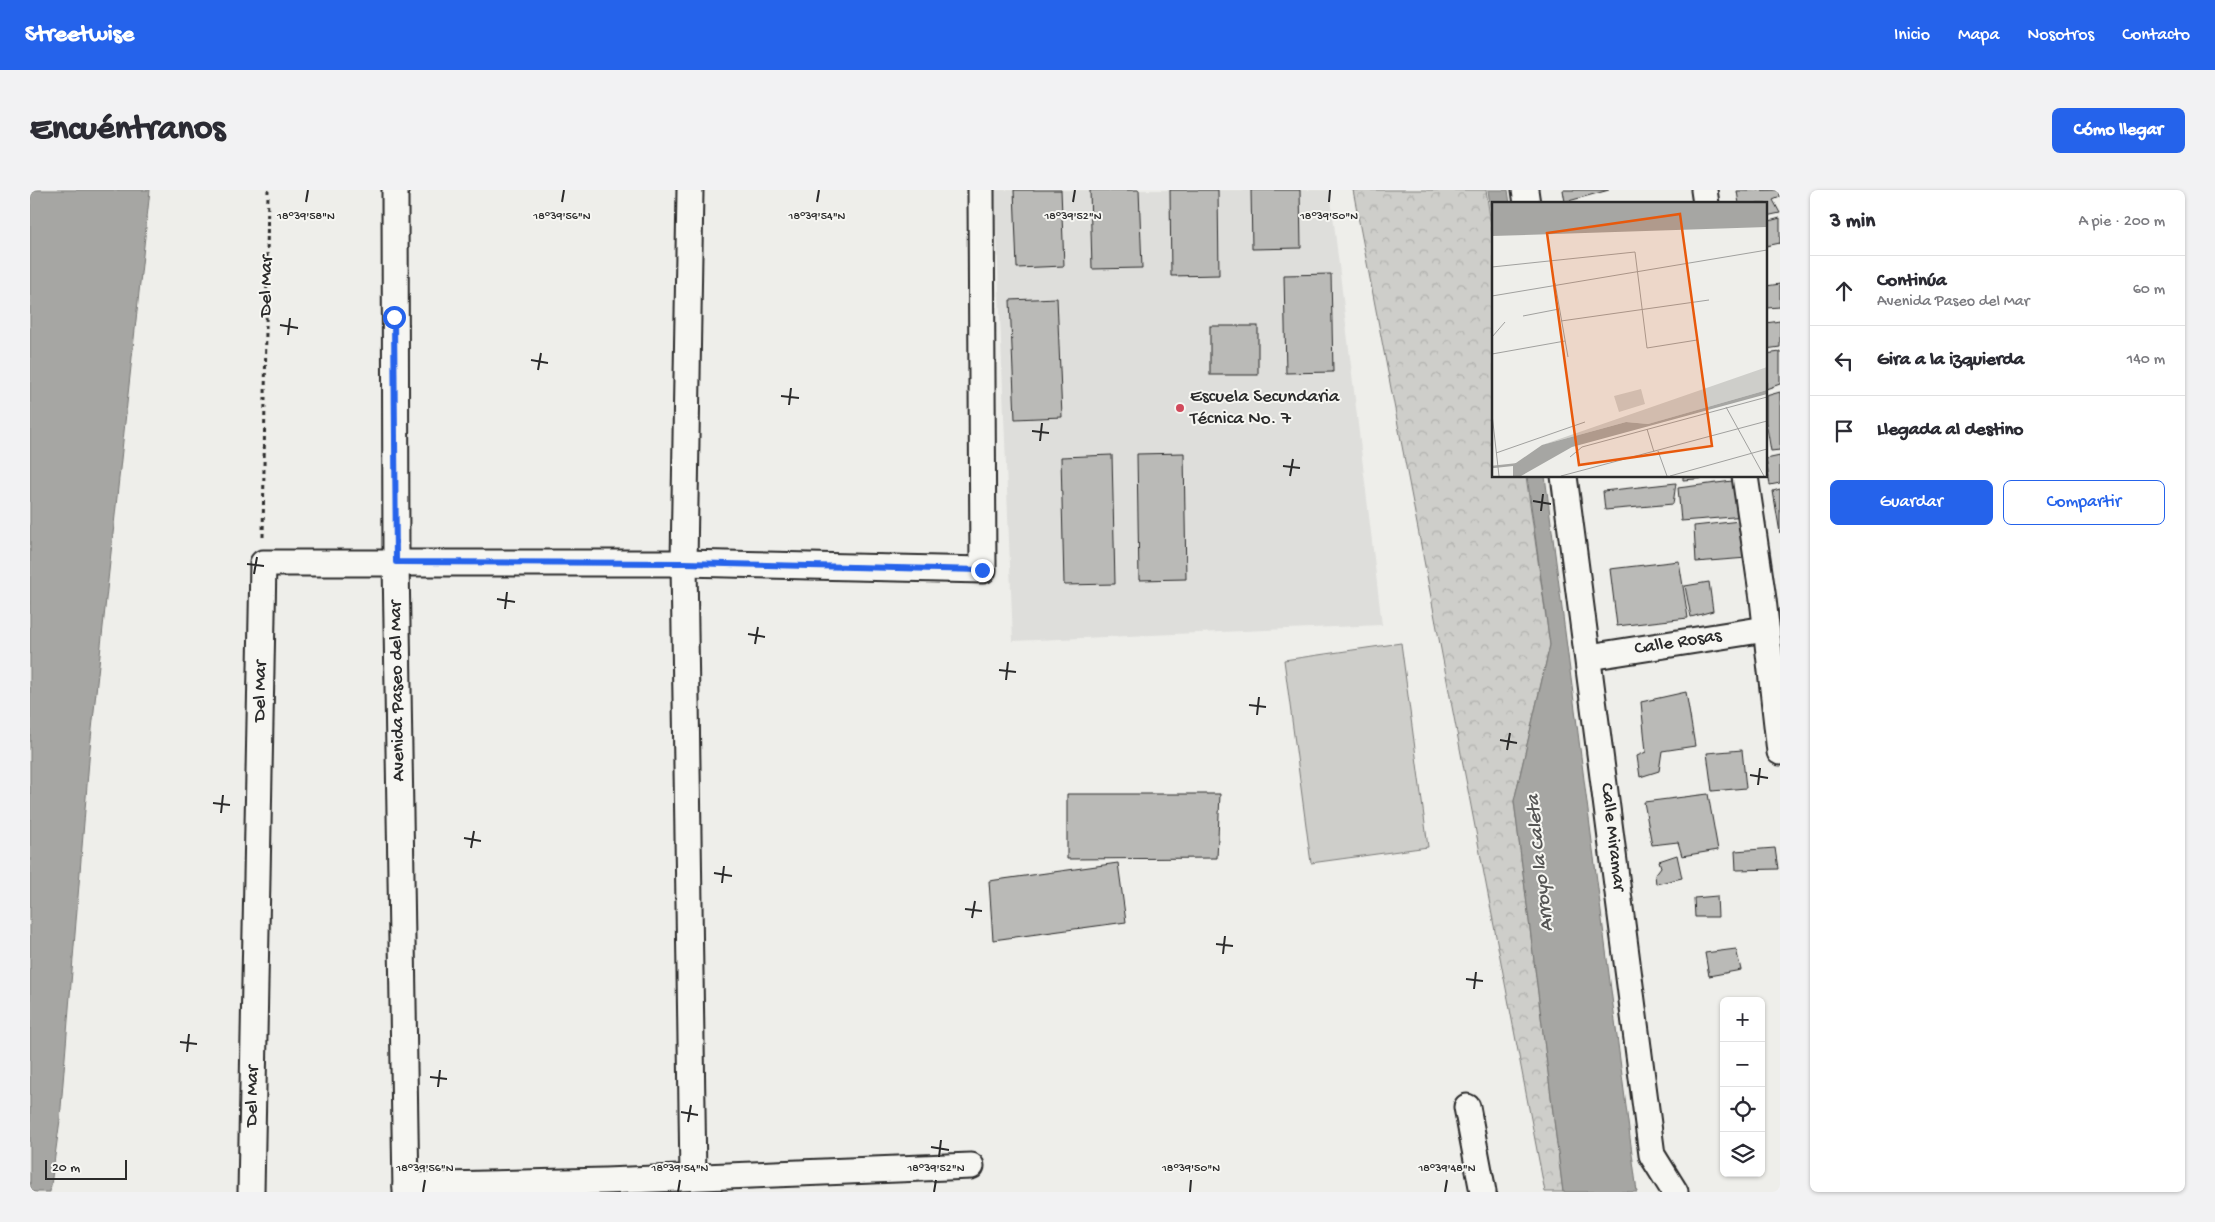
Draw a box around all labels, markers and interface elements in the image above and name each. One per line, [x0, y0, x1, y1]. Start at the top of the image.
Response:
text: Streetwise [25, 21, 134, 50]
text: Inicio [1894, 25, 1930, 46]
text: Mapa [1958, 25, 1999, 46]
text: Nosotros [2027, 25, 2094, 46]
text: Contacto [2122, 25, 2190, 46]
button: Cómo llegar [2052, 108, 2185, 153]
text: Encuéntranos [30, 110, 225, 151]
inset map [1492, 202, 1768, 478]
text: 18°39'58"N [276, 210, 335, 224]
text: 18°39'56"N [532, 210, 591, 224]
text: 18°39'54"N [788, 210, 846, 224]
text: 18°39'52"N [1043, 210, 1102, 224]
text: 18°39'50"N [1299, 210, 1358, 224]
text: 3 min [1830, 210, 1875, 235]
text: A pie · 200 m [2078, 213, 2165, 232]
street label: Del Mar [255, 253, 279, 319]
text: Continúa [1877, 270, 1947, 293]
icon: ahead [1830, 277, 1858, 305]
text: 60 m [2133, 281, 2165, 300]
text: Avenida Paseo del Mar [1877, 293, 2029, 312]
route start [383, 306, 406, 329]
icon: left [1830, 347, 1858, 375]
text: Gira a la izquierda [1877, 349, 2024, 372]
text: 140 m [2127, 351, 2165, 370]
place label: Escuela Secundaria Técnica No. 7 [1189, 386, 1341, 431]
marker: Escuela Secundaria Técnica No. 7 [1174, 402, 1186, 414]
icon: arrive [1830, 417, 1858, 445]
text: Llegada al destino [1877, 419, 2023, 442]
button: Guardar [1830, 480, 1993, 525]
button: Compartir [2003, 480, 2165, 525]
route end [971, 559, 994, 582]
street label: Avenida Paseo del Mar [385, 598, 411, 782]
street label: Calle Rosas [1633, 625, 1724, 661]
street label: Del Mar [249, 658, 273, 724]
street label: Calle Miramar [1594, 782, 1630, 895]
water label: Arroyo la Caleta [1522, 792, 1560, 933]
map controls [1720, 997, 1765, 1177]
button: + [1720, 997, 1765, 1042]
button: − [1720, 1042, 1765, 1087]
street label: Del Mar [241, 1063, 265, 1129]
button: locate [1720, 1087, 1765, 1132]
button: layers [1720, 1132, 1765, 1177]
scale bar [45, 1157, 128, 1180]
text: 20 m [52, 1160, 80, 1177]
text: 18°39'56"N [395, 1162, 454, 1176]
text: 18°39'54"N [651, 1162, 709, 1176]
text: 18°39'52"N [906, 1162, 965, 1176]
text: 18°39'50"N [1161, 1162, 1220, 1176]
text: 18°39'48"N [1417, 1162, 1476, 1176]

